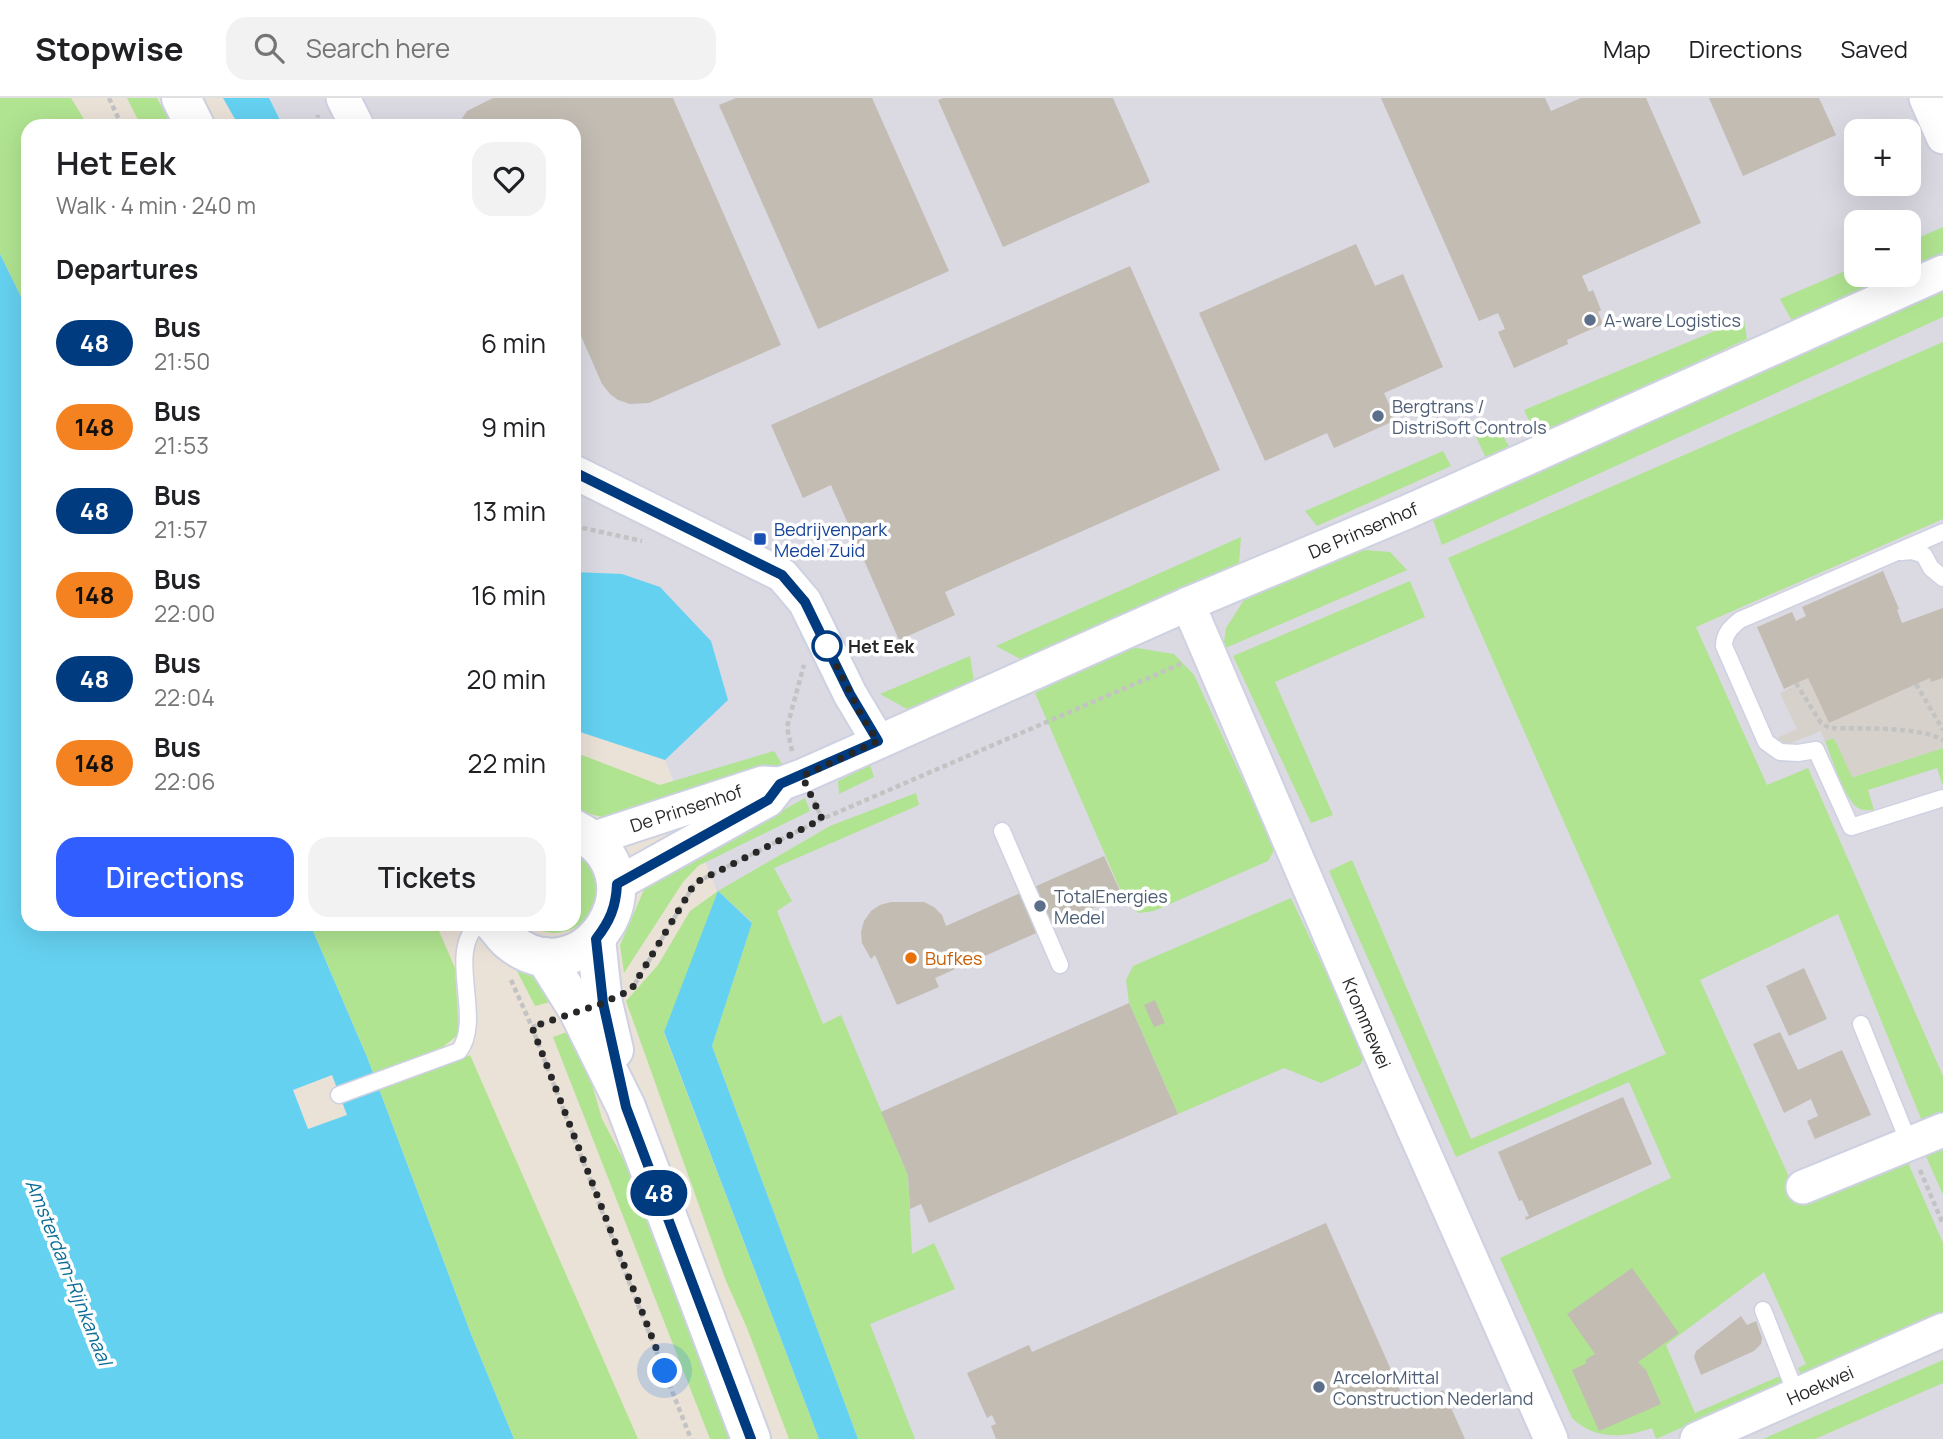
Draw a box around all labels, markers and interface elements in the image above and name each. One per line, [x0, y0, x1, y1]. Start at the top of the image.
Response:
search box [226, 17, 716, 80]
text: Stopwise [35, 26, 184, 71]
icon: search [250, 29, 288, 67]
text: Search here [306, 30, 450, 66]
text: Map [1603, 32, 1651, 65]
text: Directions [1689, 32, 1802, 65]
text: Saved [1840, 32, 1908, 65]
map controls [1844, 119, 1921, 287]
button: + [1844, 119, 1921, 196]
text: Het Eek [56, 140, 176, 185]
button: heart [472, 142, 546, 216]
text: Walk · 4 min · 240 m [56, 189, 256, 221]
button: − [1844, 210, 1921, 287]
text: Departures [56, 251, 198, 287]
place label: A-ware Logistics [1604, 308, 1741, 332]
text: Bus [154, 309, 201, 345]
marker: A-ware Logistics [1582, 312, 1598, 328]
text: 6 min [481, 325, 546, 361]
text: 48 [80, 326, 109, 359]
text: 21:50 [154, 345, 210, 377]
text: Bus [154, 393, 201, 429]
place label: Bergtrans / DistriSoft Controls [1392, 394, 1547, 439]
marker: Bergtrans / DistriSoft Controls [1370, 408, 1386, 424]
text: 9 min [481, 409, 546, 445]
text: 148 [75, 410, 114, 443]
text: 21:53 [154, 429, 209, 461]
text: Bus [154, 477, 201, 513]
text: 13 min [473, 493, 546, 529]
text: 48 [80, 494, 109, 527]
street label: De Prinsenhof [1305, 496, 1422, 564]
text: 21:57 [154, 513, 208, 545]
place label: Bedrijvenpark Medel Zuid [774, 517, 888, 562]
marker: Bedrijvenpark Medel Zuid [752, 531, 768, 547]
text: Bus [154, 561, 201, 597]
text: 16 min [471, 577, 546, 613]
text: 148 [75, 578, 114, 611]
text: 22:00 [154, 597, 215, 629]
marker: Het Eek [812, 631, 842, 661]
place label: Het Eek [848, 634, 916, 658]
text: Bus [154, 645, 201, 681]
text: 20 min [467, 661, 546, 697]
text: 48 [80, 662, 109, 695]
text: 22:04 [154, 681, 215, 713]
text: Bus [154, 729, 201, 765]
text: 22 min [468, 745, 546, 781]
text: 148 [75, 746, 114, 779]
text: 22:06 [154, 765, 215, 797]
street label: De Prinsenhof [627, 778, 746, 837]
button: Directions [56, 837, 294, 917]
button: Tickets [308, 837, 546, 917]
place label: TotalEnergies Medel [1054, 884, 1168, 929]
marker: TotalEnergies Medel [1032, 898, 1048, 914]
place label: Bufkes [925, 946, 982, 970]
marker: Bufkes [903, 950, 919, 966]
street label: Krommewei [1337, 974, 1397, 1072]
line badge: 48 [628, 1170, 690, 1216]
water label: Amsterdam-Rijnkanaal [20, 1175, 119, 1371]
text: 48 [644, 1176, 674, 1209]
your location [647, 1353, 682, 1388]
street label: Hoekwei [1783, 1360, 1857, 1410]
place label: ArcelorMittal Construction Nederland [1333, 1365, 1533, 1410]
marker: ArcelorMittal Construction Nederland [1311, 1379, 1327, 1395]

